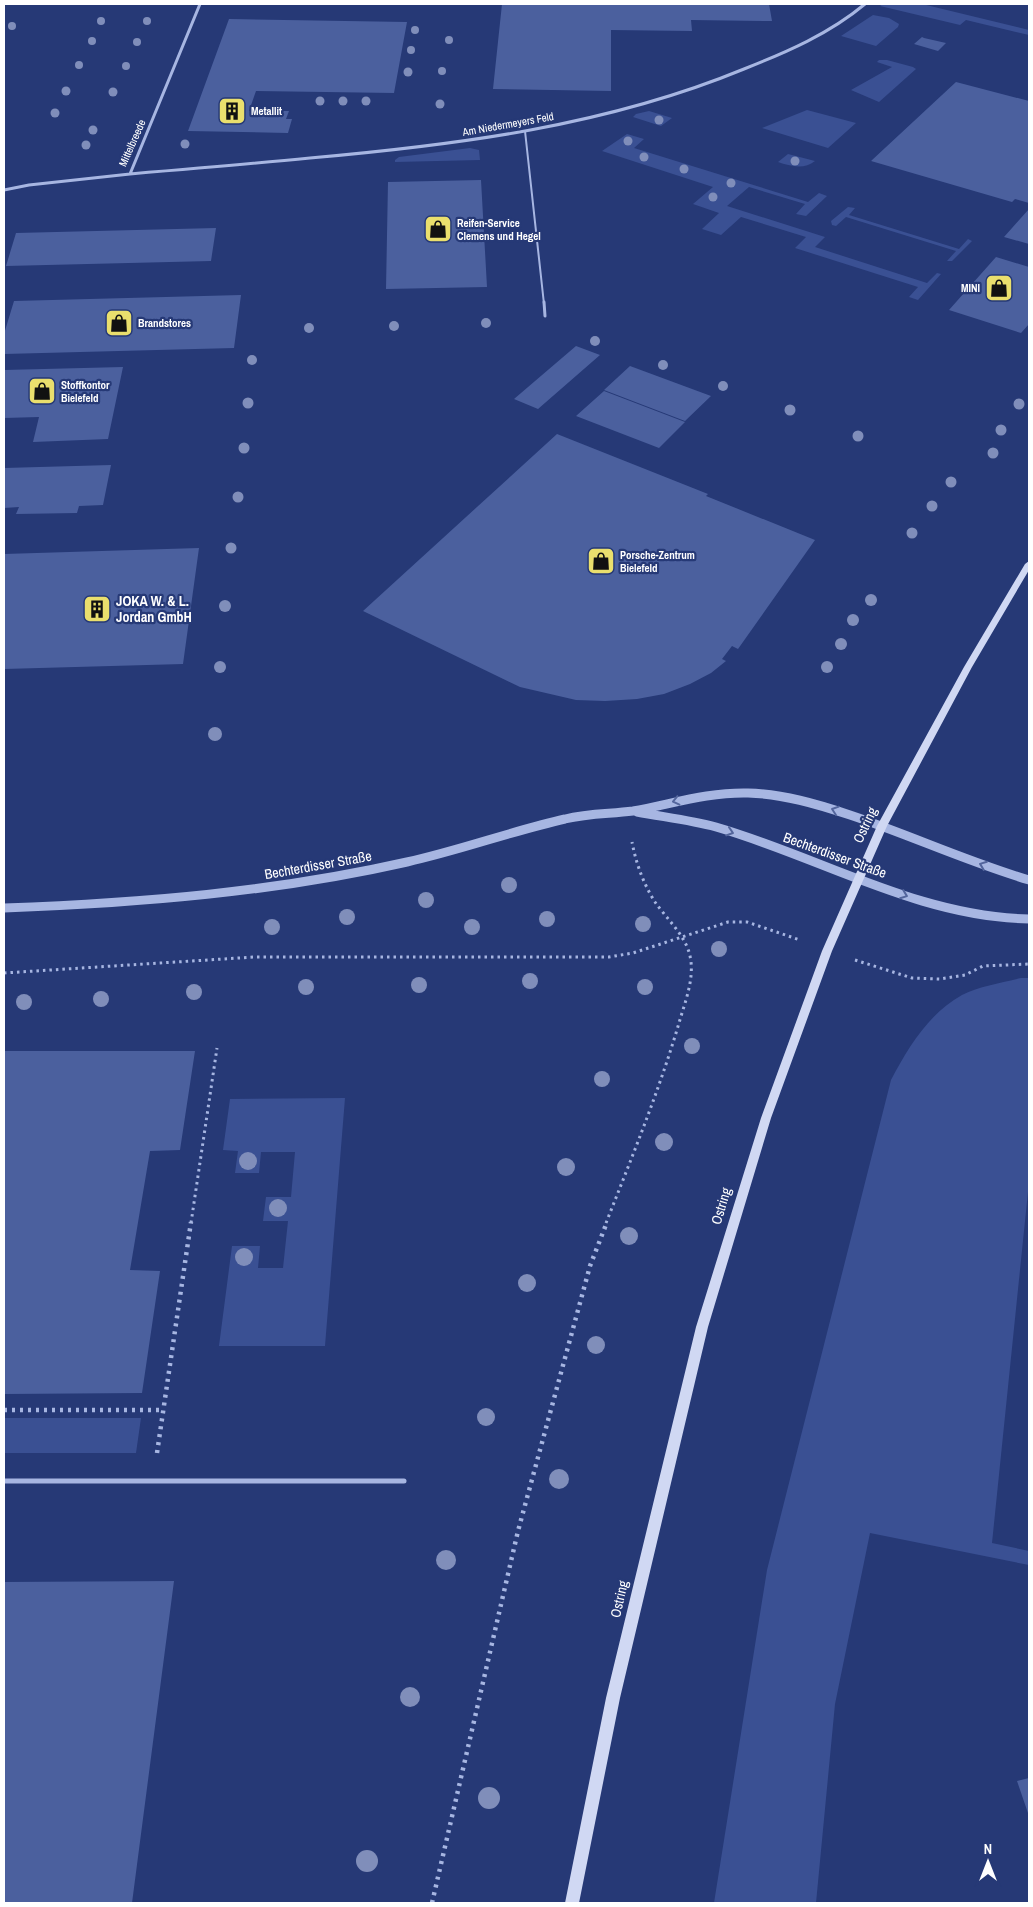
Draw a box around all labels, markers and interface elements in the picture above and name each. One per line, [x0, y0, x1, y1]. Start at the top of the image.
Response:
building icon: Metallit [217, 96, 247, 126]
place label: Metallit [251, 104, 282, 118]
street label: Am Niedermeyers Feld [460, 109, 555, 139]
street label: Mittelbreede [115, 117, 149, 169]
shop icon: Reifen-Service Clemens und Hegel [423, 214, 453, 244]
place label: Reifen-Service Clemens und Hegel [457, 216, 541, 243]
shop icon: MINI [984, 273, 1014, 303]
place label: MINI [961, 281, 980, 295]
shop icon: Brandstores [104, 308, 134, 338]
place label: Brandstores [138, 316, 191, 330]
shop icon: Stoffkontor Bielefeld [27, 376, 57, 406]
place label: Stoffkontor Bielefeld [61, 378, 110, 405]
shop icon: Porsche-Zentrum Bielefeld [586, 546, 616, 576]
place label: Porsche-Zentrum Bielefeld [620, 548, 695, 575]
place label: JOKA W. & L. Jordan GmbH [116, 592, 192, 626]
building icon: JOKA W. & L. Jordan GmbH [82, 594, 112, 624]
one-way arrow [671, 795, 680, 806]
street label: Ostring [849, 804, 881, 846]
one-way arrow [832, 806, 840, 816]
one-way arrow [726, 827, 734, 837]
street label: Bechterdisser Straße [781, 828, 889, 882]
street label: Bechterdisser Straße [263, 847, 373, 883]
one-way arrow [979, 861, 988, 871]
one-way arrow [899, 889, 908, 899]
street label: Ostring [707, 1185, 735, 1227]
street label: Ostring [606, 1578, 632, 1619]
north arrow [963, 1837, 1013, 1887]
text: N [984, 1840, 992, 1858]

